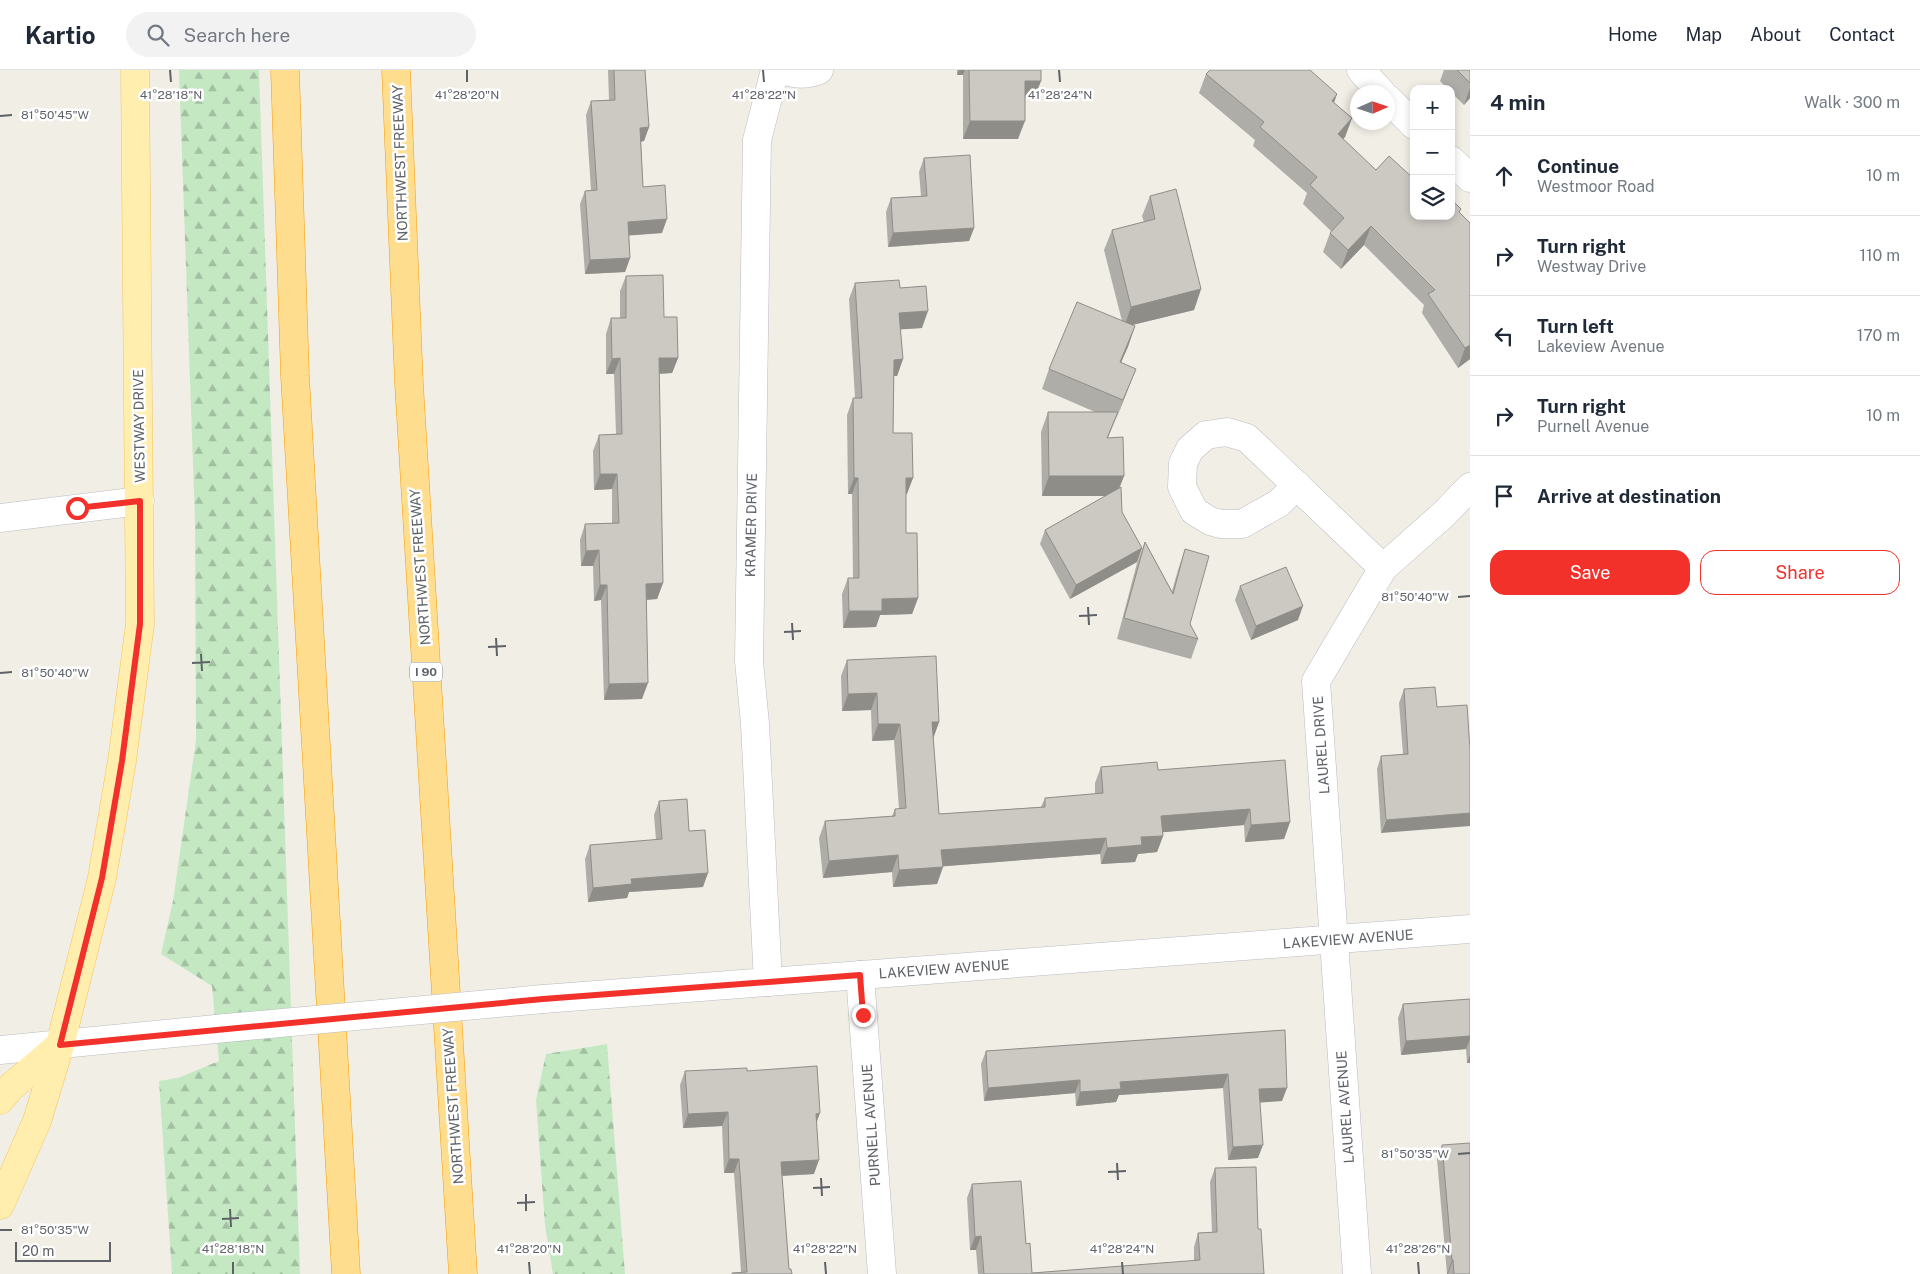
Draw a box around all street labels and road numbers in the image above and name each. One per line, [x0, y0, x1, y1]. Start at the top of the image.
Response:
street label: NORTHWEST FREEWAY [389, 84, 411, 242]
street label: WESTWAY DRIVE [130, 369, 148, 483]
street label: KRAMER DRIVE [742, 473, 760, 577]
street label: NORTHWEST FREEWAY [407, 488, 433, 646]
road number: I 90 [410, 662, 442, 682]
street label: LAUREL DRIVE [1310, 695, 1332, 795]
street label: LAKEVIEW AVENUE [1282, 926, 1414, 952]
street label: LAKEVIEW AVENUE [878, 956, 1010, 982]
street label: NORTHWEST FREEWAY [440, 1027, 466, 1185]
street label: LAUREL AVENUE [1333, 1050, 1357, 1164]
street label: PURNELL AVENUE [859, 1063, 883, 1187]

